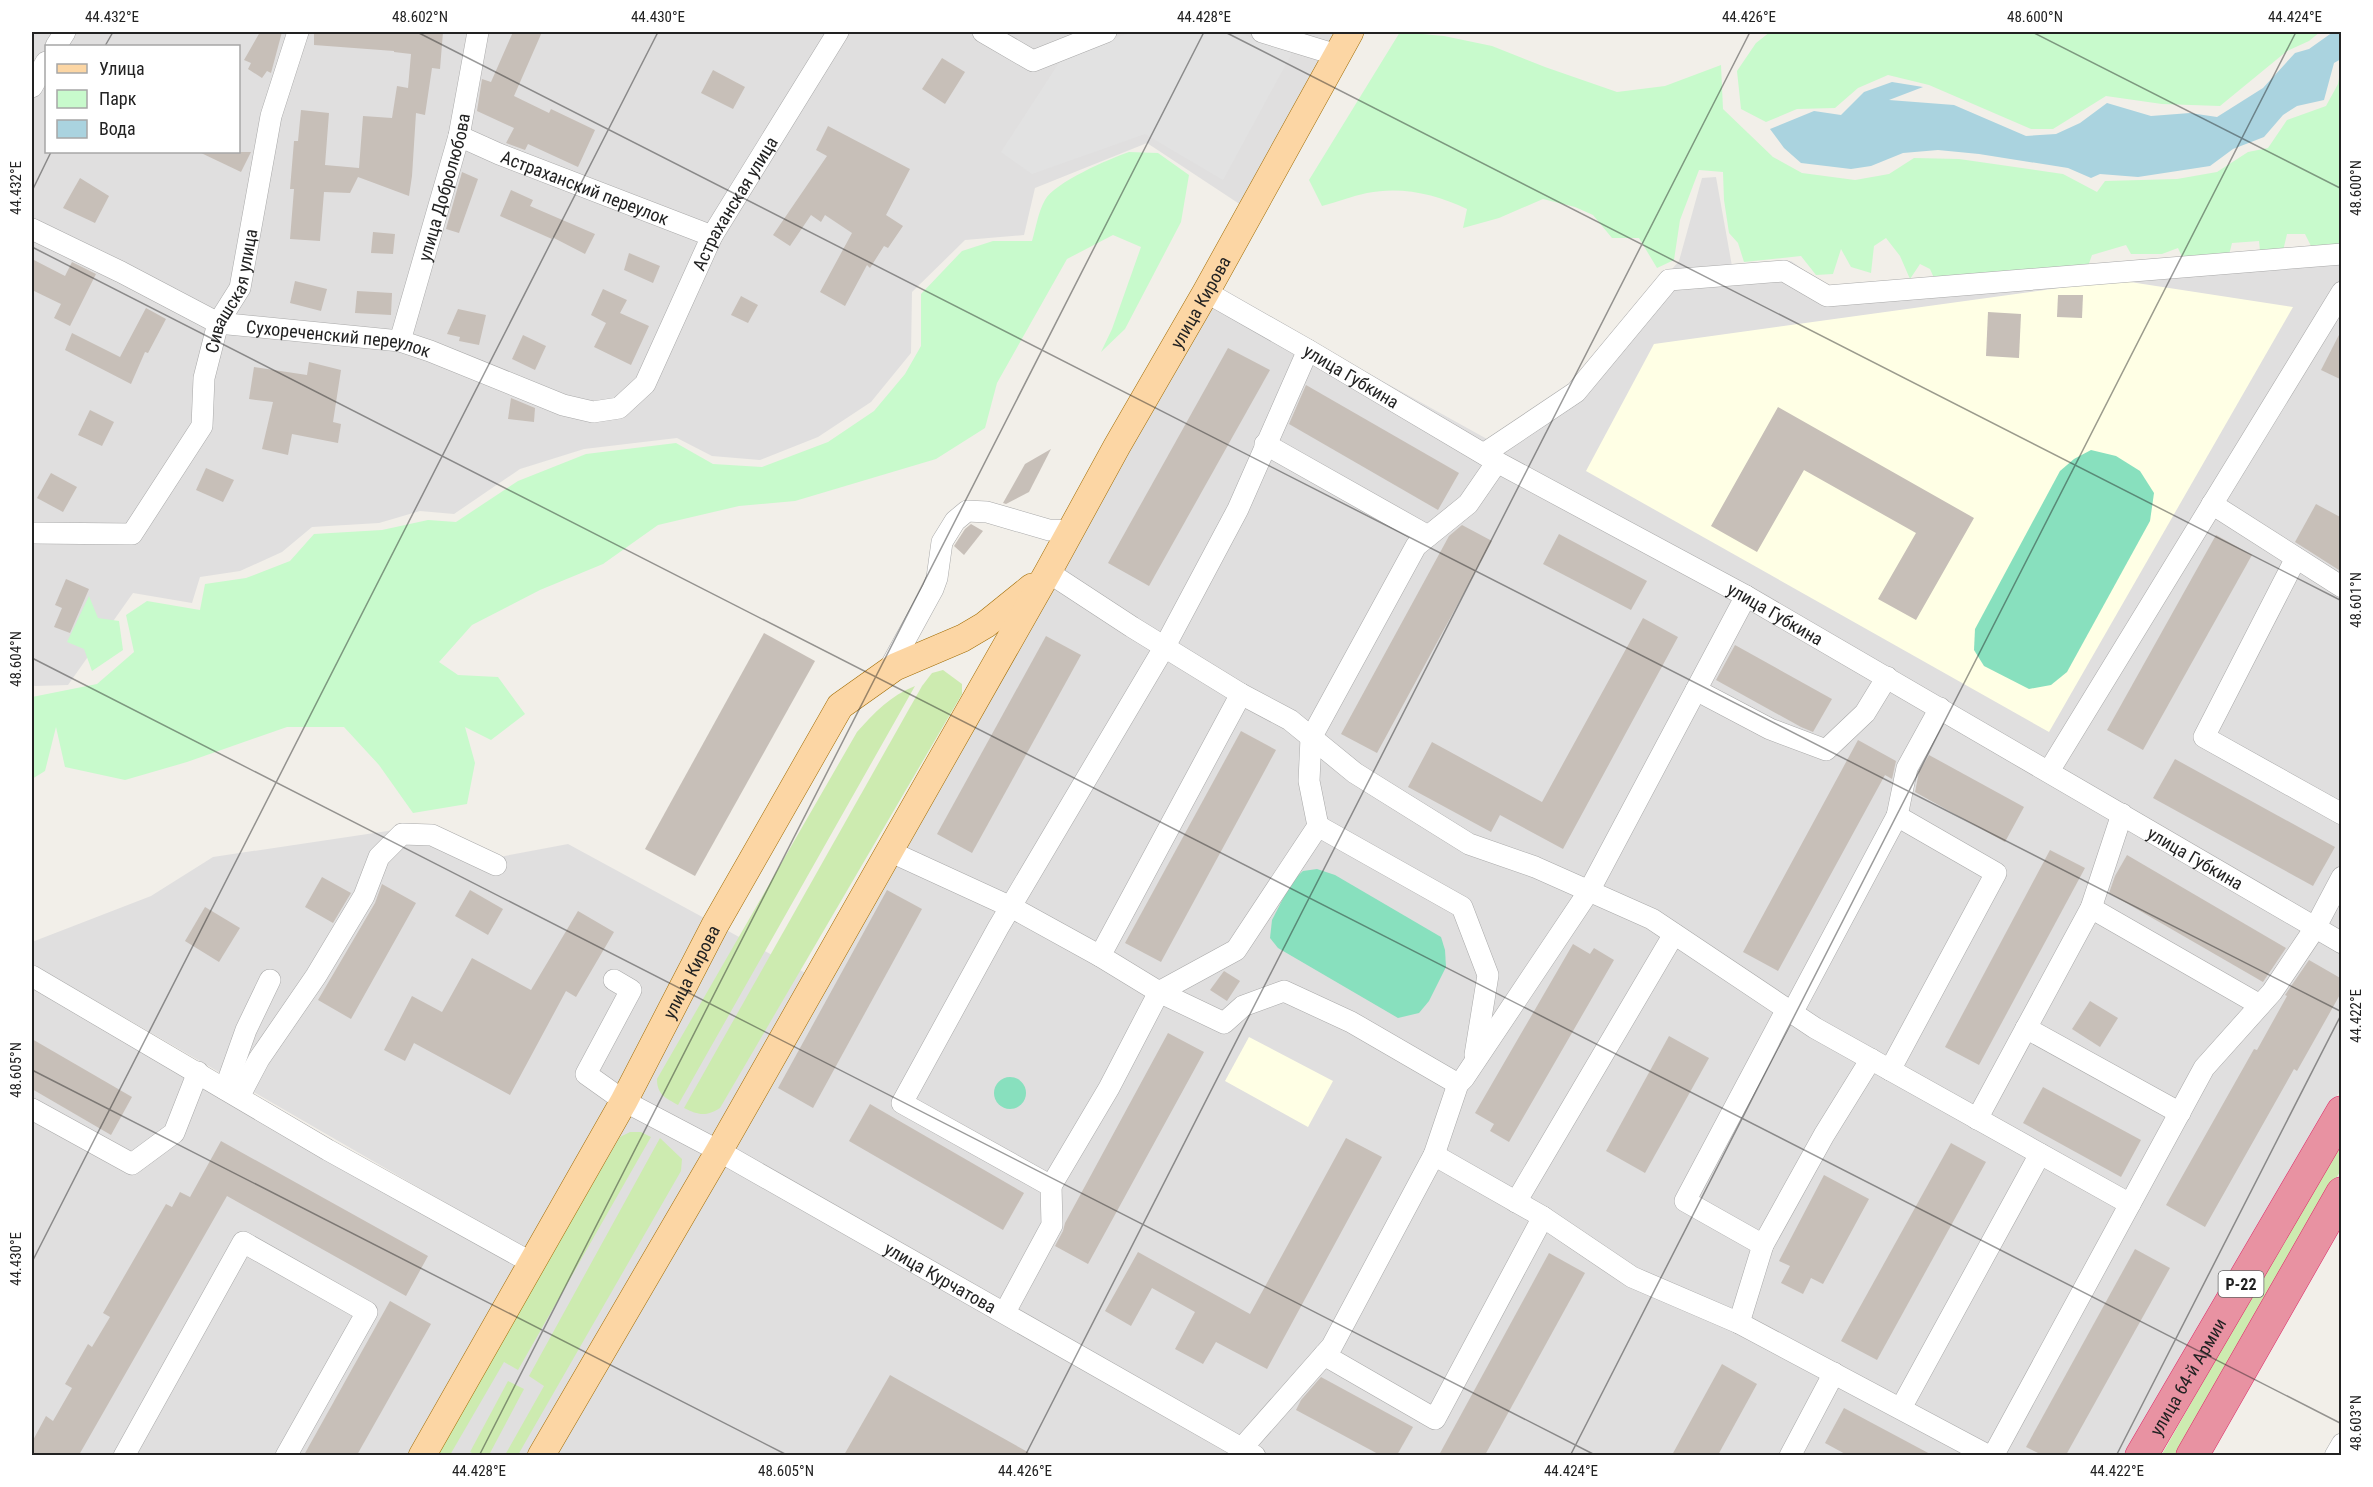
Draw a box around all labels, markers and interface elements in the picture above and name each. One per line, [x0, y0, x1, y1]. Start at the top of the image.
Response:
text: 44.432°E [85, 8, 139, 26]
text: 48.602°N [392, 8, 448, 26]
text: 44.430°E [631, 8, 685, 26]
text: 44.428°E [1177, 8, 1231, 26]
text: 44.426°E [1722, 8, 1776, 26]
text: 48.600°N [2007, 8, 2063, 26]
text: 44.424°E [2268, 8, 2322, 26]
legend [45, 45, 240, 153]
text: Улица [99, 58, 145, 79]
text: Парк [99, 88, 137, 109]
street label: улица Добролюбова [413, 112, 473, 263]
text: Вода [99, 118, 136, 139]
street label: Астраханская улица [687, 132, 782, 273]
street label: Астраханский переулок [498, 145, 672, 229]
text: 48.600°N [2347, 160, 2365, 216]
text: 44.432°E [7, 161, 25, 215]
street label: Сивашская улица [200, 227, 261, 355]
street label: улица Кирова [1165, 252, 1234, 352]
street label: Сухореченский переулок [245, 315, 434, 361]
street label: улица Губкина [1300, 340, 1403, 412]
text: 48.601°N [2347, 572, 2365, 628]
street label: улица Губкина [1724, 578, 1827, 649]
text: 48.604°N [7, 631, 25, 687]
street label: улица Губкина [2144, 822, 2247, 894]
street label: улица Кирова [658, 921, 724, 1022]
text: 44.422°E [2347, 989, 2365, 1043]
text: 48.605°N [7, 1042, 25, 1098]
text: 44.430°E [7, 1232, 25, 1286]
street label: улица Курчатова [881, 1237, 1000, 1317]
road number: Р-22 [2218, 1271, 2264, 1297]
street label: улица 64-й Армии [2145, 1314, 2230, 1439]
text: 48.603°N [2347, 1395, 2365, 1451]
text: 44.428°E [452, 1462, 506, 1480]
text: 48.605°N [758, 1462, 814, 1480]
text: 44.426°E [998, 1462, 1052, 1480]
text: 44.424°E [1544, 1462, 1598, 1480]
text: 44.422°E [2090, 1462, 2144, 1480]

